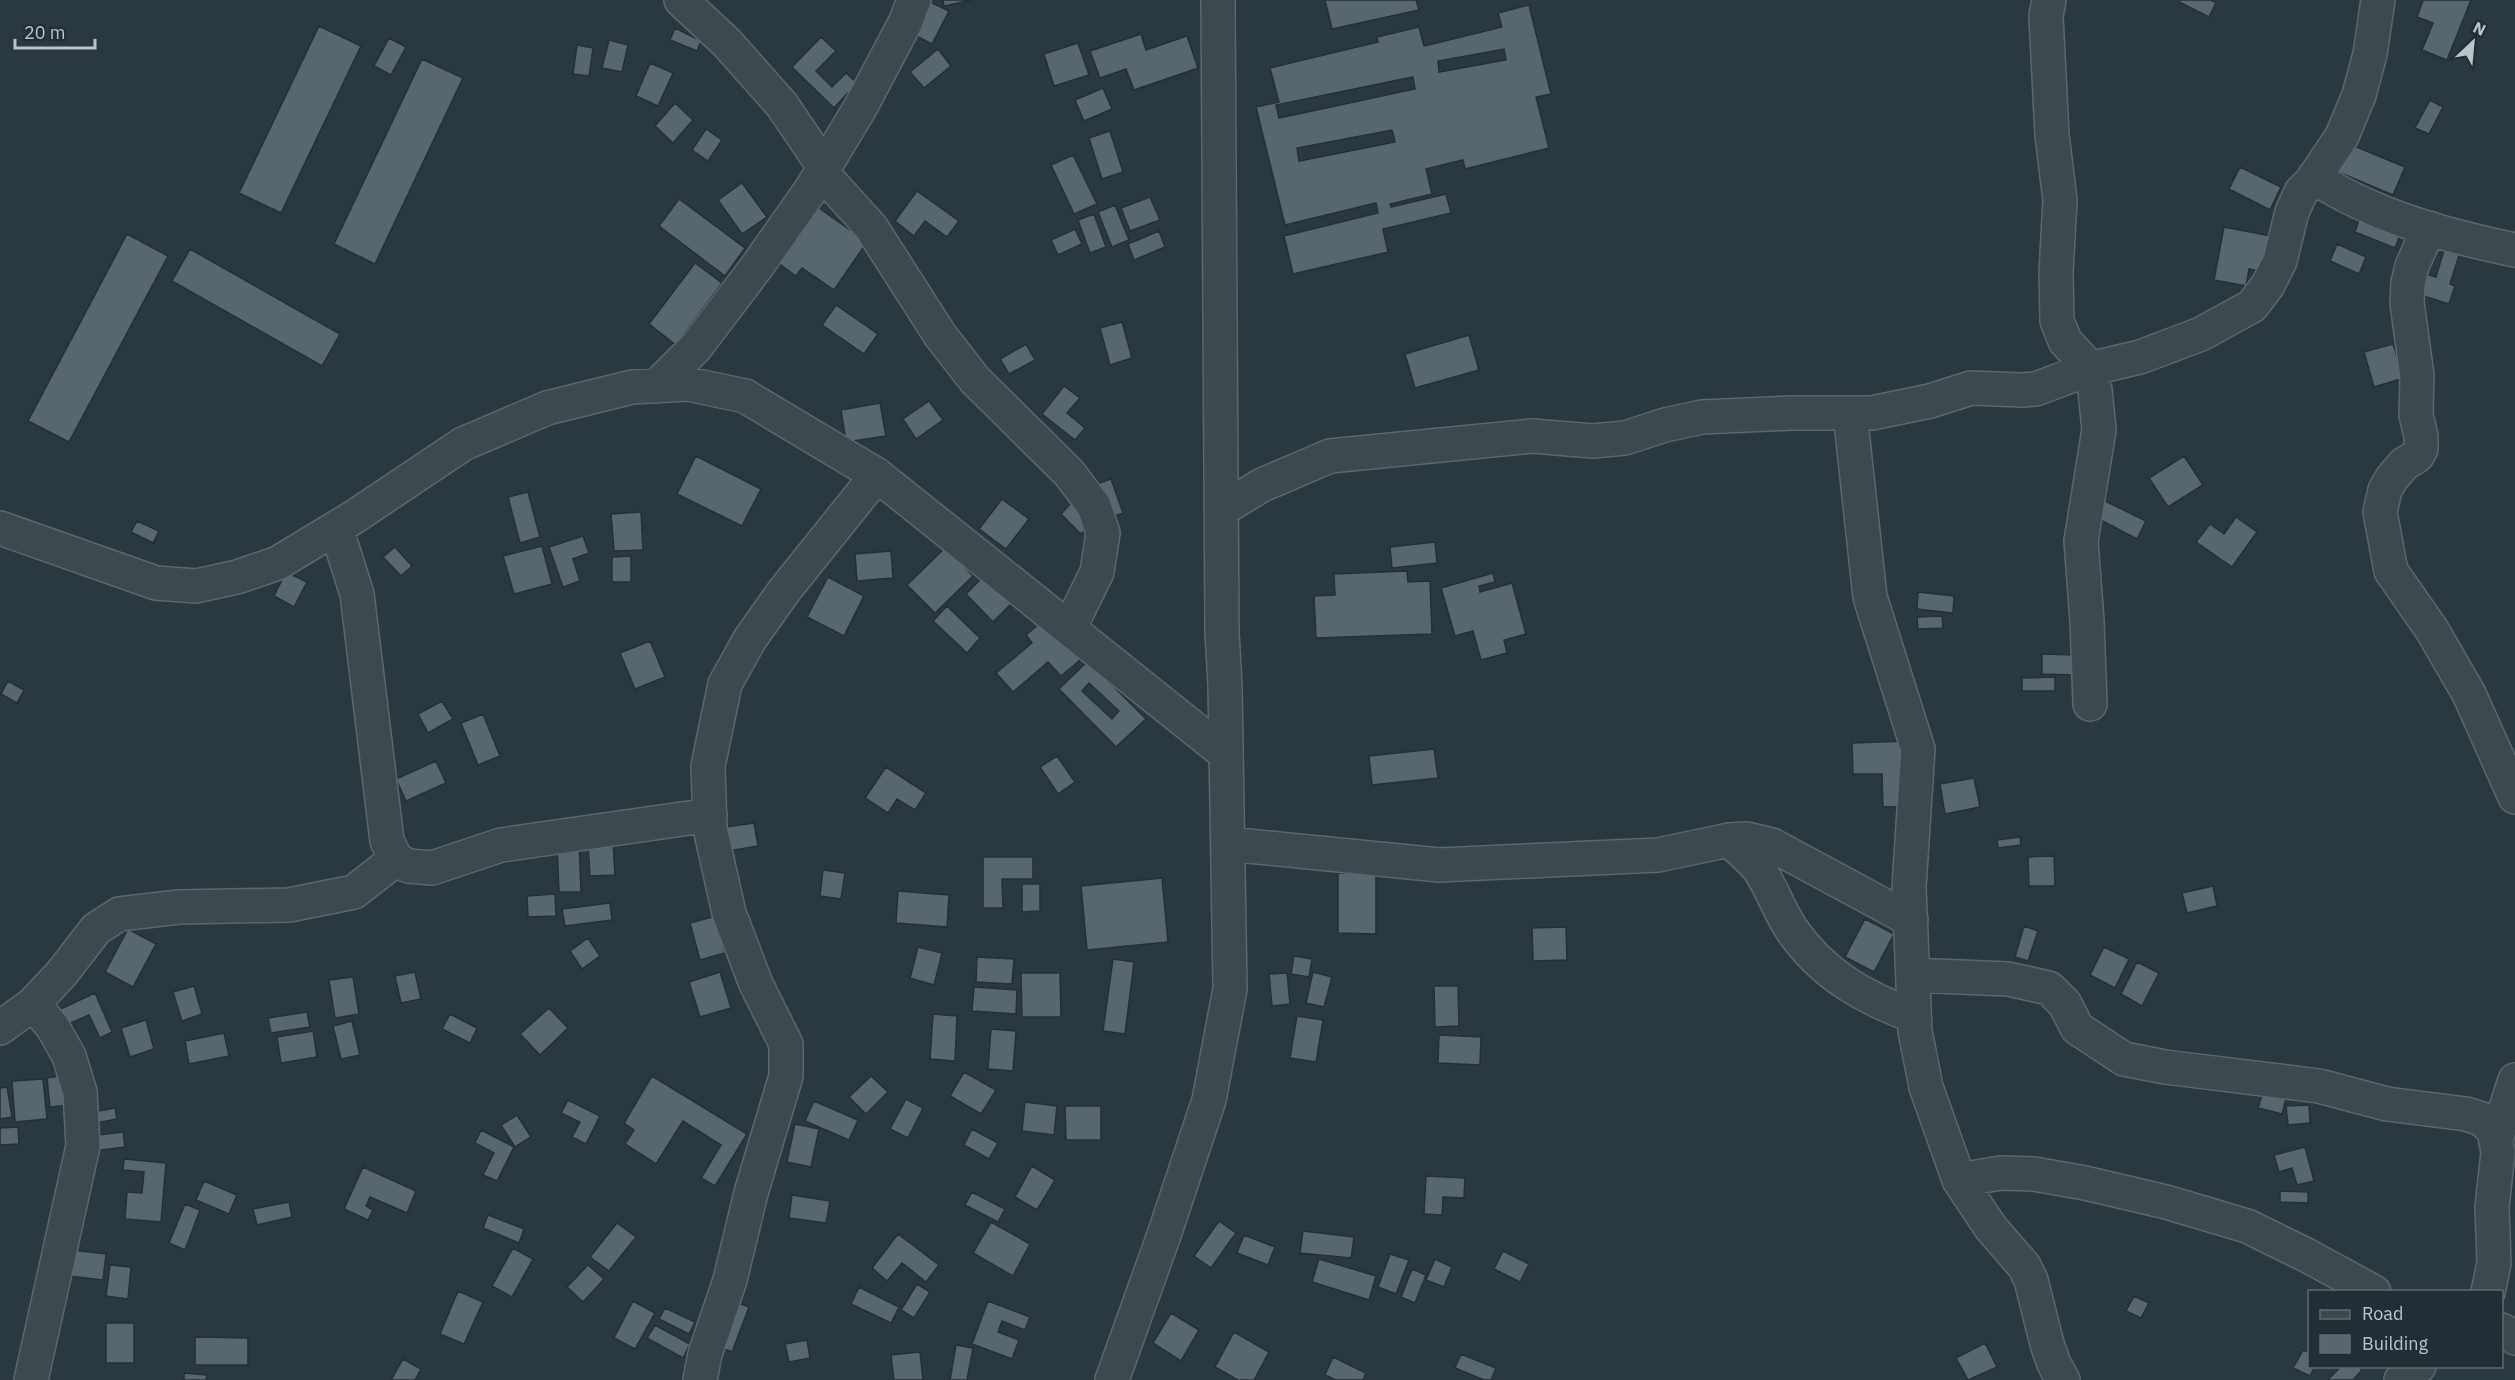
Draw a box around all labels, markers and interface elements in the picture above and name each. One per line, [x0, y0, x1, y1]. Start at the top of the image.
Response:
scale bar [15, 12, 94, 50]
north arrow [2443, 12, 2503, 72]
text: N [2470, 17, 2489, 40]
text: 20 m [24, 21, 66, 44]
legend [2308, 1290, 2503, 1368]
text: Road [2362, 1302, 2403, 1325]
text: Building [2362, 1332, 2429, 1355]

